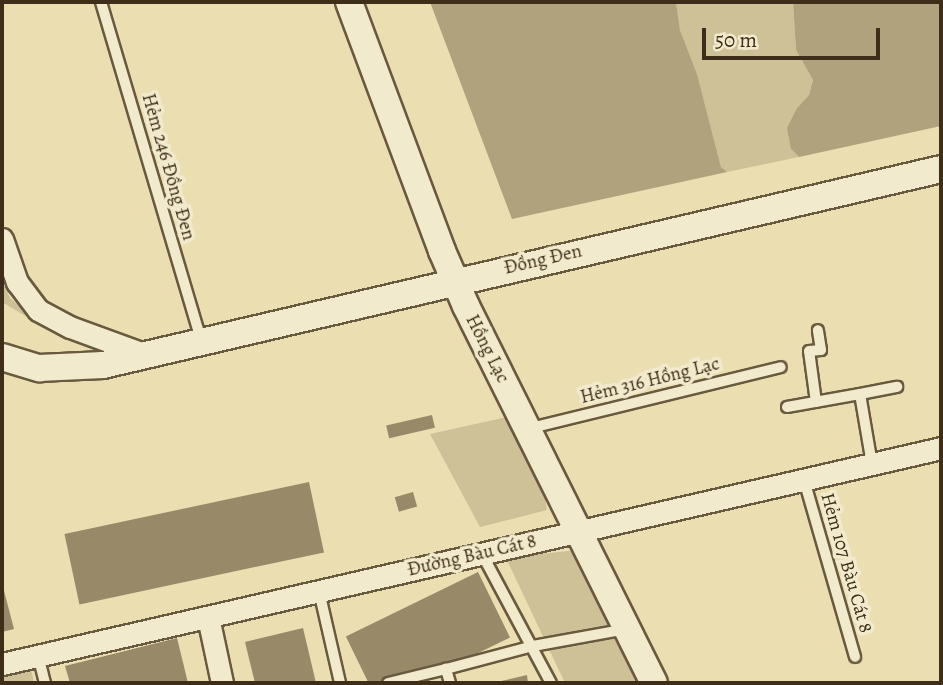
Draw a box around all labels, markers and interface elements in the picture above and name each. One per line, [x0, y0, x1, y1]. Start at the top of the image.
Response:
scale bar [705, 14, 884, 58]
text: 50 m [715, 26, 757, 54]
street label: Hẻm 246 Đồng Đen [136, 91, 200, 243]
street label: Đồng Đen [502, 240, 584, 280]
street label: Hồng Lạc [460, 311, 514, 387]
street label: Hẻm 316 Hồng Lạc [578, 353, 722, 409]
street label: Hẻm 107 Bàu Cát 8 [815, 490, 877, 636]
street label: Đường Bàu Cát 8 [405, 530, 539, 582]

